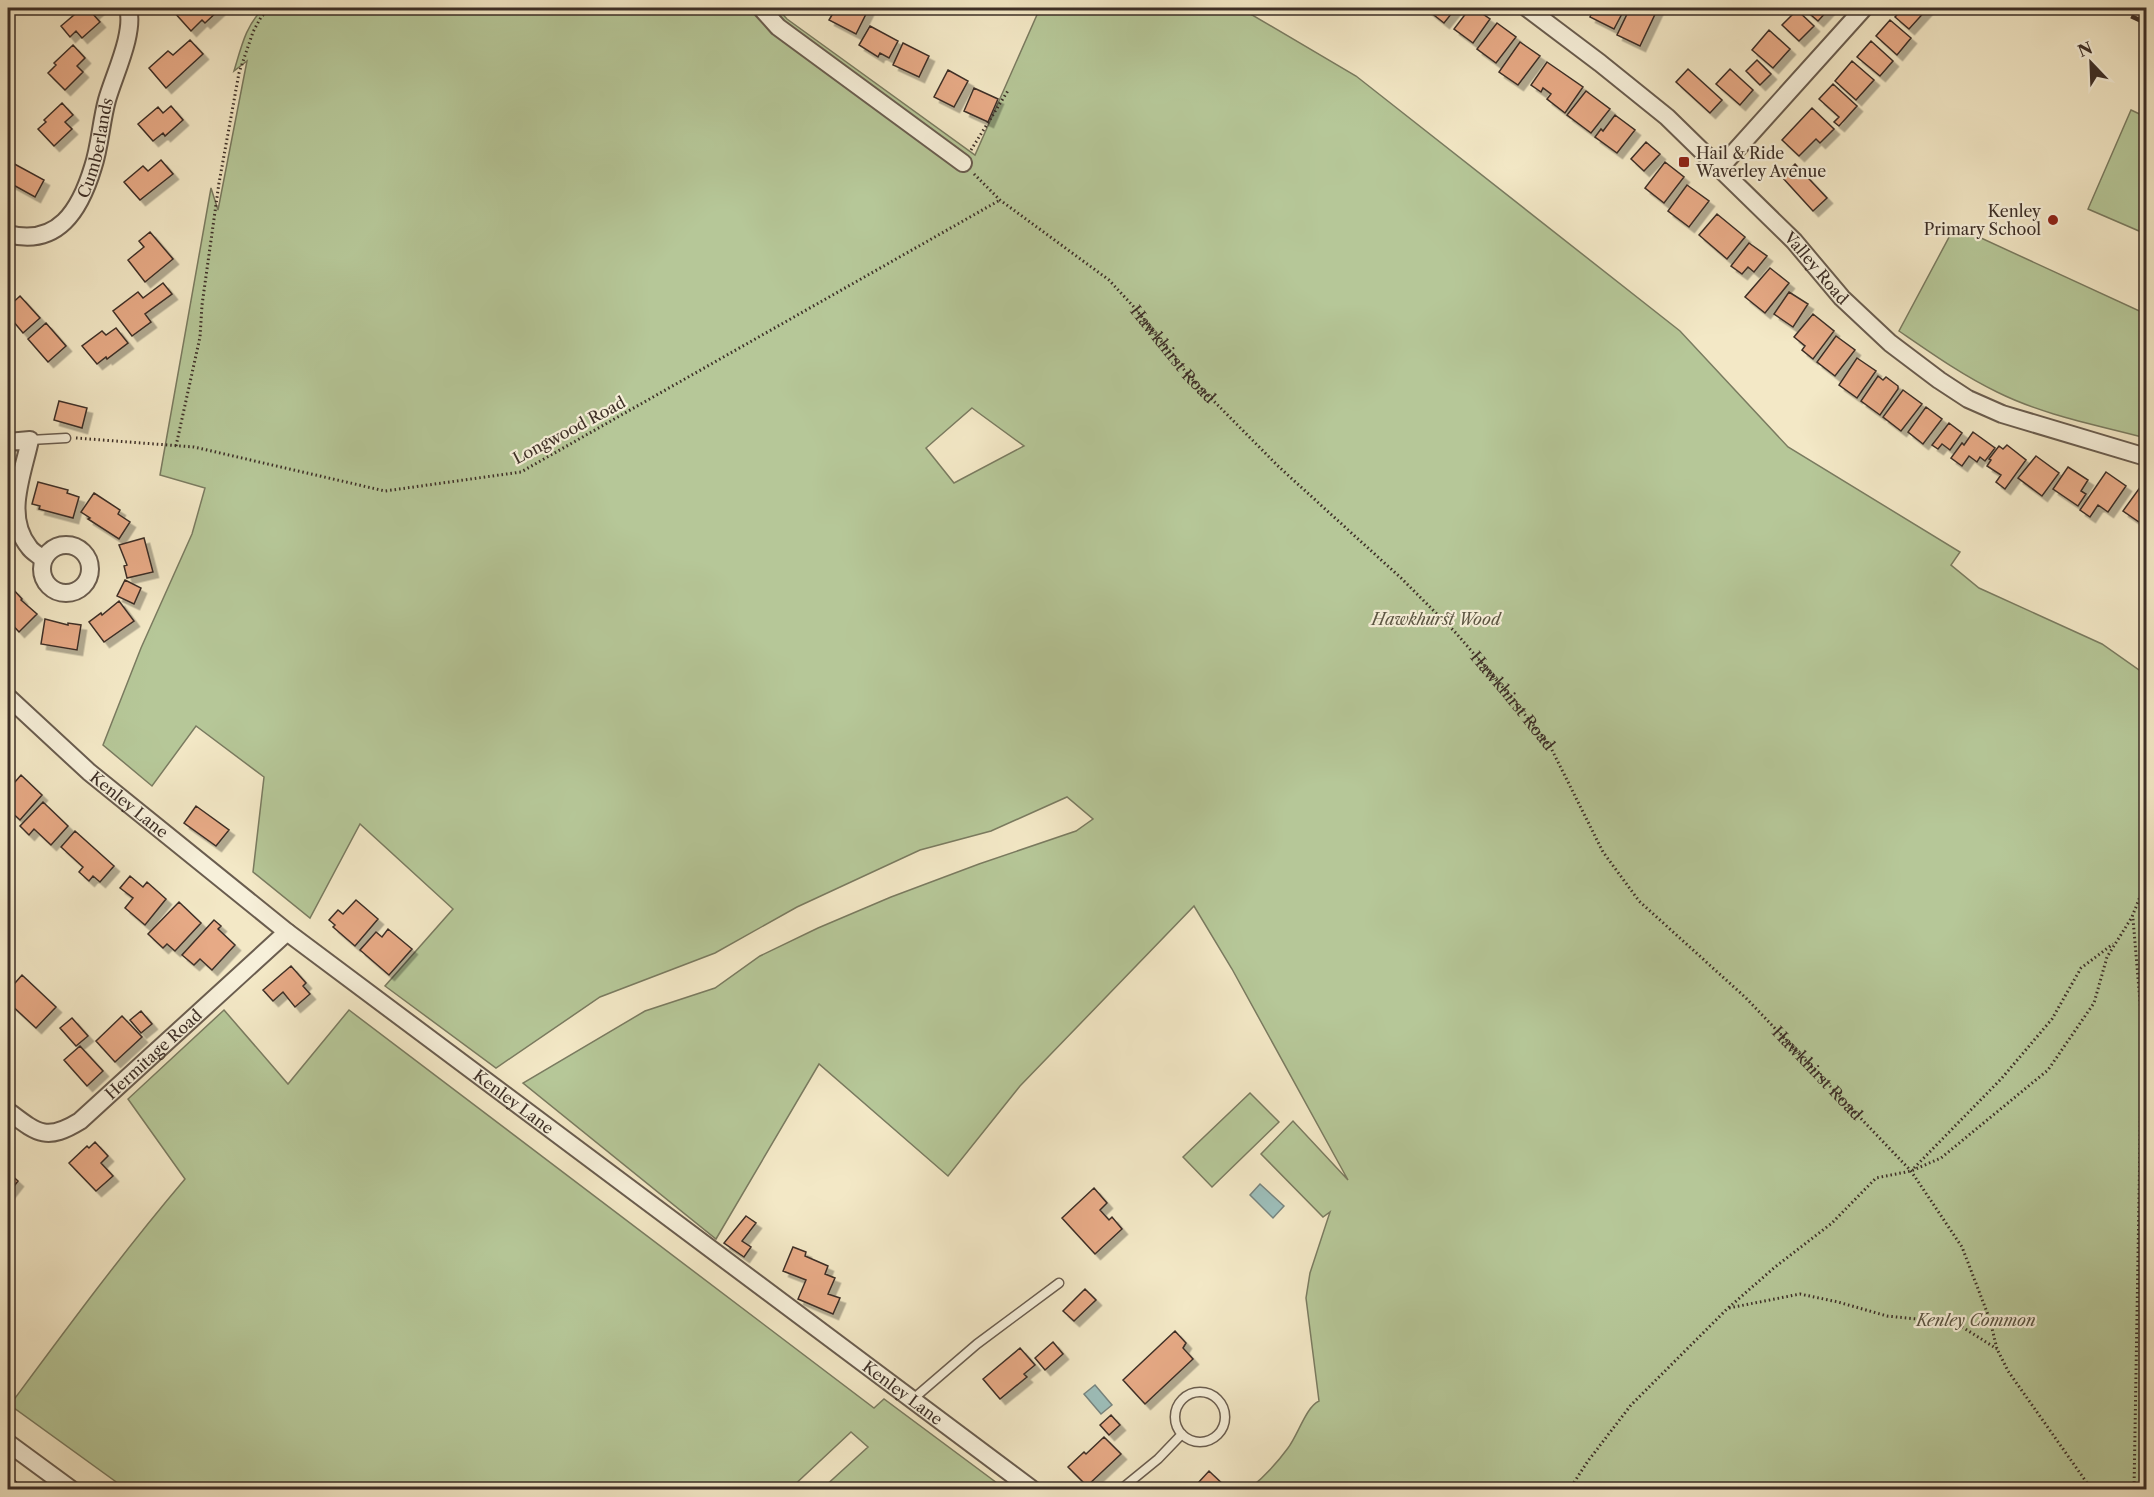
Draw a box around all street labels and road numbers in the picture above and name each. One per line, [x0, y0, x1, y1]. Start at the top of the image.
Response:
street label: Cumberlands [73, 95, 117, 201]
street label: Valley Road [1780, 227, 1853, 309]
street label: Hawkhirst Road [1126, 301, 1220, 407]
street label: Longwood Road [509, 392, 629, 468]
street label: Hawkhirst Road [1466, 647, 1559, 754]
street label: Kenley Lane [86, 767, 172, 842]
street label: Hermitage Road [101, 1005, 206, 1103]
street label: Hawkhirst Road [1768, 1022, 1867, 1124]
street label: Kenley Lane [470, 1065, 558, 1138]
street label: Kenley Lane [859, 1356, 947, 1429]

